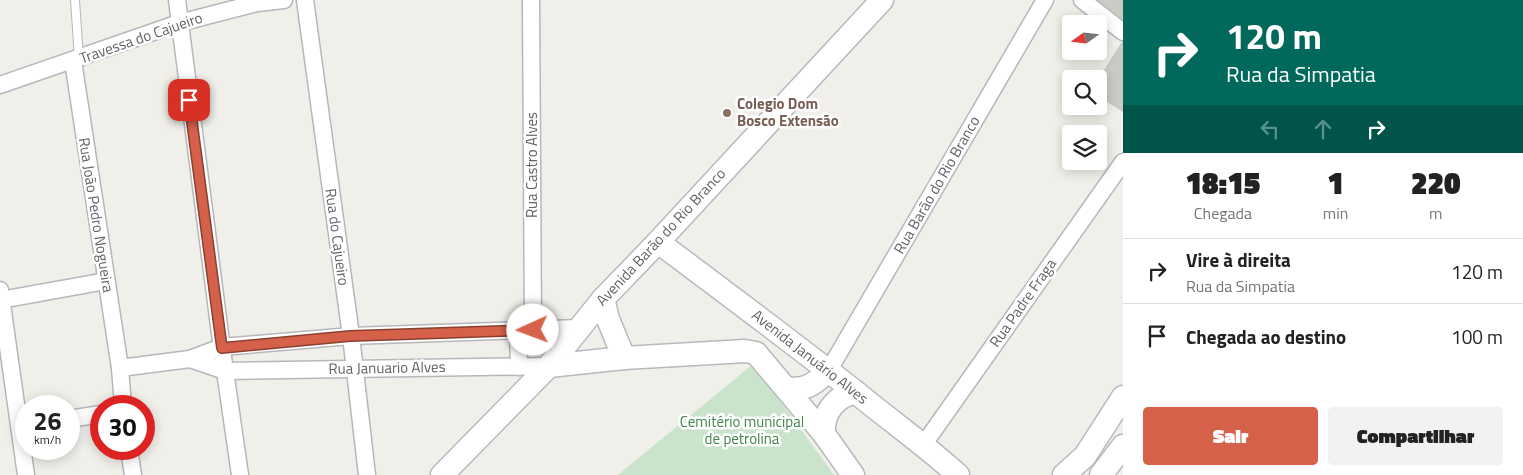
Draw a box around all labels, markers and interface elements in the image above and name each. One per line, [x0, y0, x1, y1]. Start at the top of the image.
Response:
street label: Travessa do Cajueiro [76, 6, 205, 69]
text: 120 m [1226, 9, 1322, 63]
north arrow [1062, 15, 1108, 60]
map controls [1062, 15, 1107, 170]
icon: right [1143, 20, 1208, 85]
text: Rua da Simpatia [1226, 57, 1376, 91]
button: search [1062, 70, 1107, 115]
pin [168, 79, 210, 121]
icon: arrive [175, 86, 203, 114]
place label: Colegio Dom Bosco Extensão [737, 92, 839, 132]
marker: Colegio Dom Bosco Extensão [721, 107, 733, 119]
street label: Rua Barão do Rio Branco [888, 111, 986, 258]
street label: Rua Castro Alves [520, 112, 543, 218]
icon: left [1256, 115, 1284, 143]
icon: ahead [1309, 115, 1337, 143]
icon: right [1362, 115, 1390, 143]
button: layers [1062, 125, 1107, 170]
street label: Rua João Pedro Nogueira [73, 136, 120, 295]
text: 18:15 [1186, 160, 1260, 206]
text: 1 [1327, 160, 1344, 206]
text: 220 [1411, 160, 1460, 206]
street label: Avenida Barão do Rio Branco [590, 162, 731, 311]
street label: Rua do Cajueiro [319, 187, 356, 287]
text: Chegada [1194, 201, 1252, 225]
text: min [1323, 201, 1348, 225]
text: m [1429, 201, 1442, 225]
text: Vire à direita [1186, 245, 1291, 274]
street label: Rua Padre Fraga [983, 253, 1062, 352]
icon: right [1143, 257, 1171, 285]
text: 120 m [1451, 257, 1503, 286]
text: Rua da Simpatia [1186, 274, 1295, 298]
position arrow [506, 303, 558, 355]
street label: Avenida Januário Alves [747, 304, 874, 410]
icon: arrive [1143, 322, 1171, 350]
text: Chegada ao destino [1186, 322, 1346, 351]
text: 100 m [1451, 322, 1503, 351]
street label: Rua Januario Alves [328, 355, 446, 380]
speed limit sign: 30 [90, 395, 155, 460]
text: 26 [33, 402, 62, 440]
button: Sair [1143, 407, 1318, 465]
button: Compartilhar [1328, 407, 1503, 465]
park label: Cemitério municipal de petrolina [680, 410, 804, 450]
text: km/h [34, 430, 61, 449]

